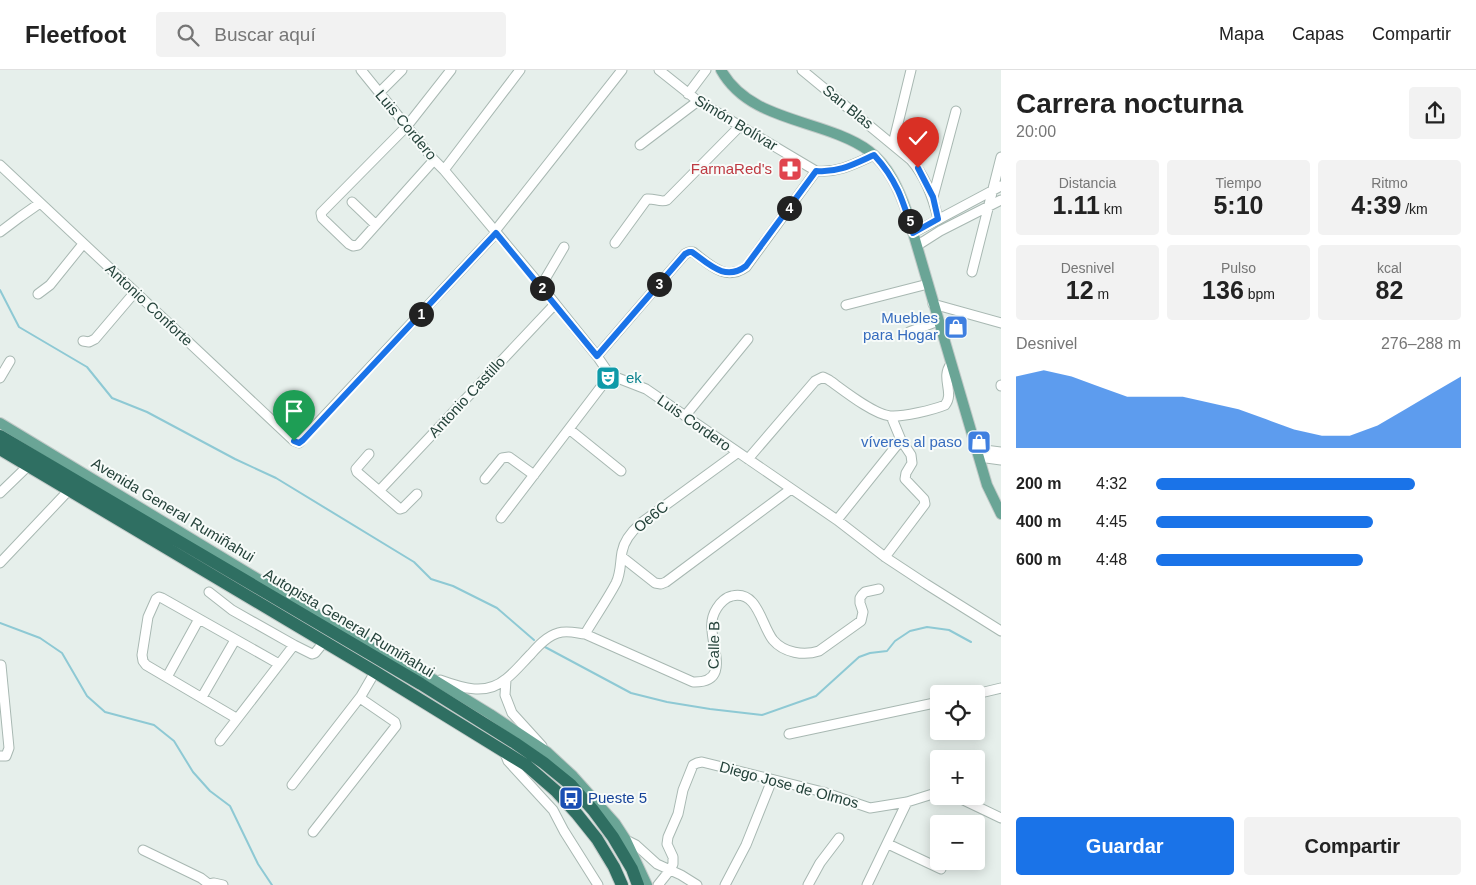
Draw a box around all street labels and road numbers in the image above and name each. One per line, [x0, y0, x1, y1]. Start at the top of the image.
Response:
street label: San Blas [820, 81, 877, 132]
street label: Luis Cordero [372, 86, 440, 163]
street label: Simón Bolívar [692, 91, 781, 154]
street label: Antonio Conforte [102, 260, 196, 349]
street label: Antonio Castillo [425, 353, 508, 441]
street label: Luis Cordero [654, 391, 734, 454]
street label: Avenida General Rumiñahui [89, 454, 258, 565]
street label: Oe6C [630, 498, 671, 536]
street label: Autopista General Rumiñahui [261, 565, 438, 680]
street label: Calle B [705, 621, 722, 669]
street label: Diego Jose de Olmos [718, 758, 861, 811]

